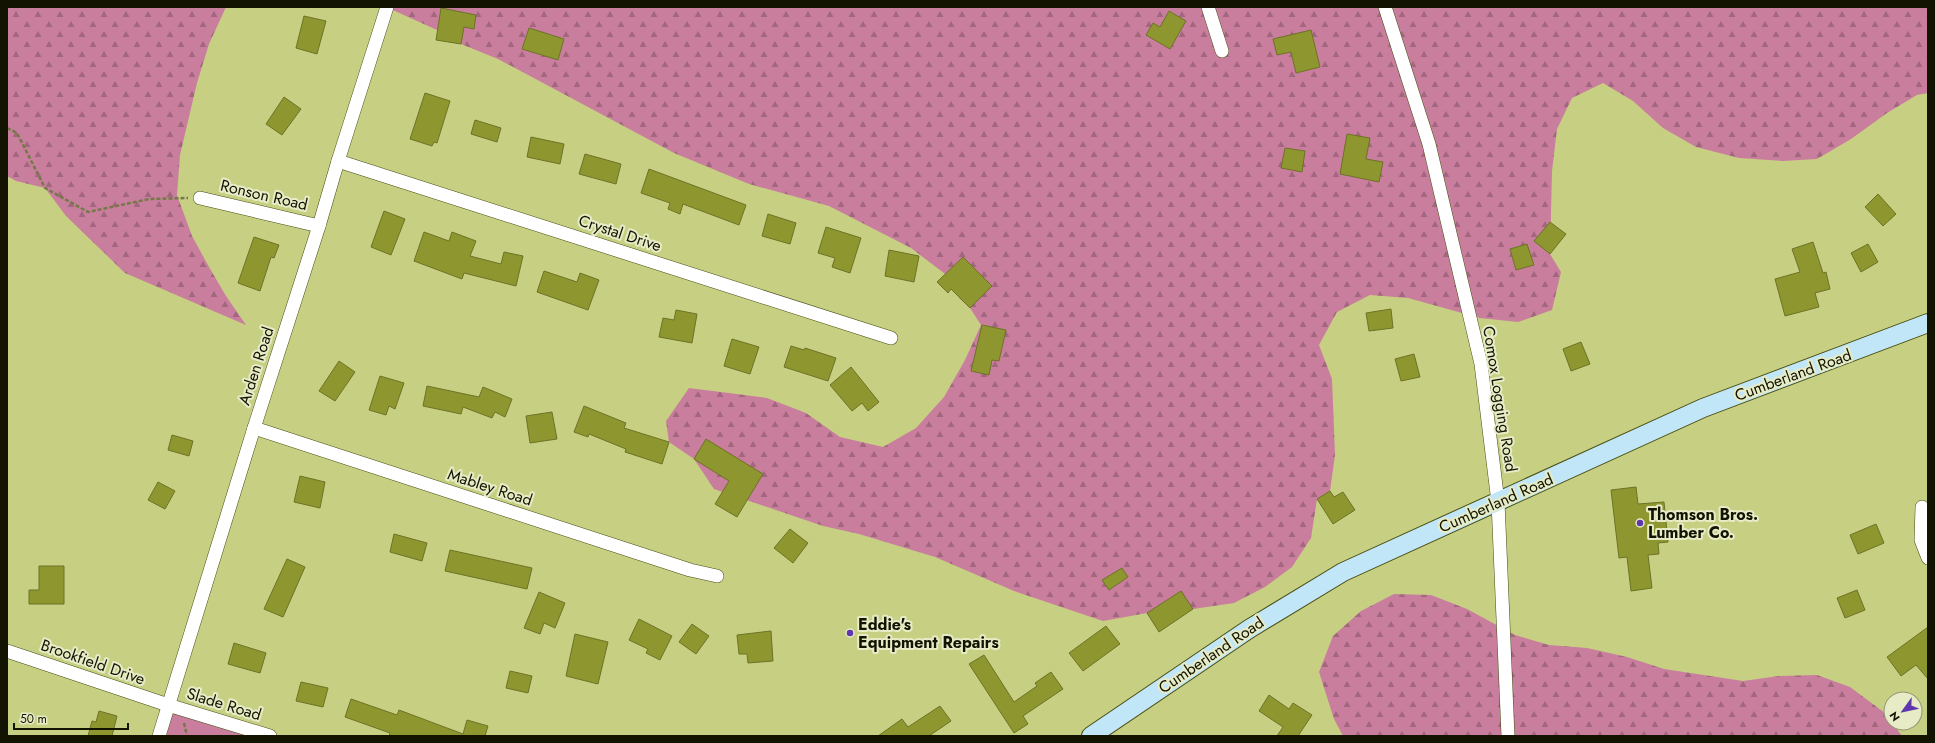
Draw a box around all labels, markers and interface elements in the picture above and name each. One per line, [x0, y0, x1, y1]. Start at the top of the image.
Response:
street label: Ronson Road [218, 174, 310, 216]
street label: Crystal Drive [576, 209, 664, 257]
street label: Arden Road [233, 324, 279, 408]
street label: Comox Logging Road [1477, 324, 1523, 474]
street label: Cumberland Road [1731, 343, 1855, 407]
street label: Mabley Road [445, 462, 535, 512]
street label: Cumberland Road [1435, 467, 1557, 539]
place label: Thomson Bros. Lumber Co. [1648, 503, 1758, 544]
marker: Thomson Bros. Lumber Co. [1635, 518, 1645, 528]
street label: Cumberland Road [1154, 611, 1268, 699]
place label: Eddie's Equipment Repairs [858, 613, 999, 654]
marker: Eddie's Equipment Repairs [845, 628, 855, 638]
street label: Brookfield Drive [38, 633, 148, 691]
street label: Slade Road [184, 682, 264, 726]
north arrow [1883, 691, 1923, 731]
scale bar [14, 705, 128, 731]
text: N [1886, 708, 1904, 724]
text: 50 m [20, 710, 47, 728]

